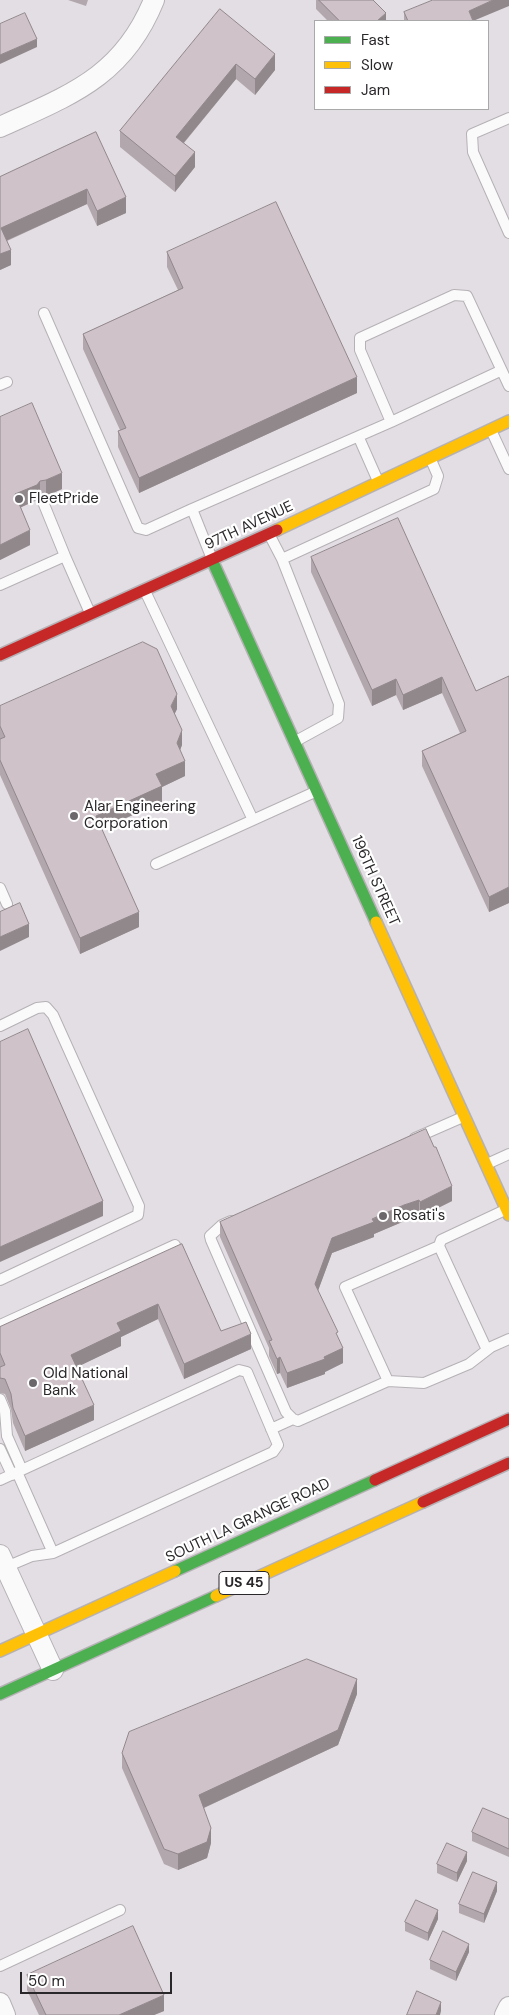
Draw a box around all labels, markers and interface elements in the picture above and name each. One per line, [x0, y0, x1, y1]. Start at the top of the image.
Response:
legend [314, 20, 489, 110]
text: Fast [361, 30, 390, 50]
text: Slow [361, 55, 393, 75]
text: Jam [361, 80, 390, 100]
place label: FleetPride [29, 490, 99, 508]
marker: FleetPride [13, 493, 25, 505]
street label: 97TH AVENUE [202, 498, 296, 554]
place label: Alar Engineering Corporation [84, 798, 196, 833]
marker: Alar Engineering Corporation [68, 810, 80, 822]
street label: 196TH STREET [347, 833, 403, 929]
place label: Rosati's [393, 1207, 445, 1225]
marker: Rosati's [377, 1210, 389, 1222]
place label: Old National Bank [43, 1365, 128, 1400]
marker: Old National Bank [27, 1377, 39, 1389]
street label: SOUTH LA GRANGE ROAD [163, 1475, 333, 1567]
road number: US 45 [219, 1572, 269, 1595]
scale bar [22, 1962, 175, 1994]
text: 50 m [28, 1971, 65, 1991]

